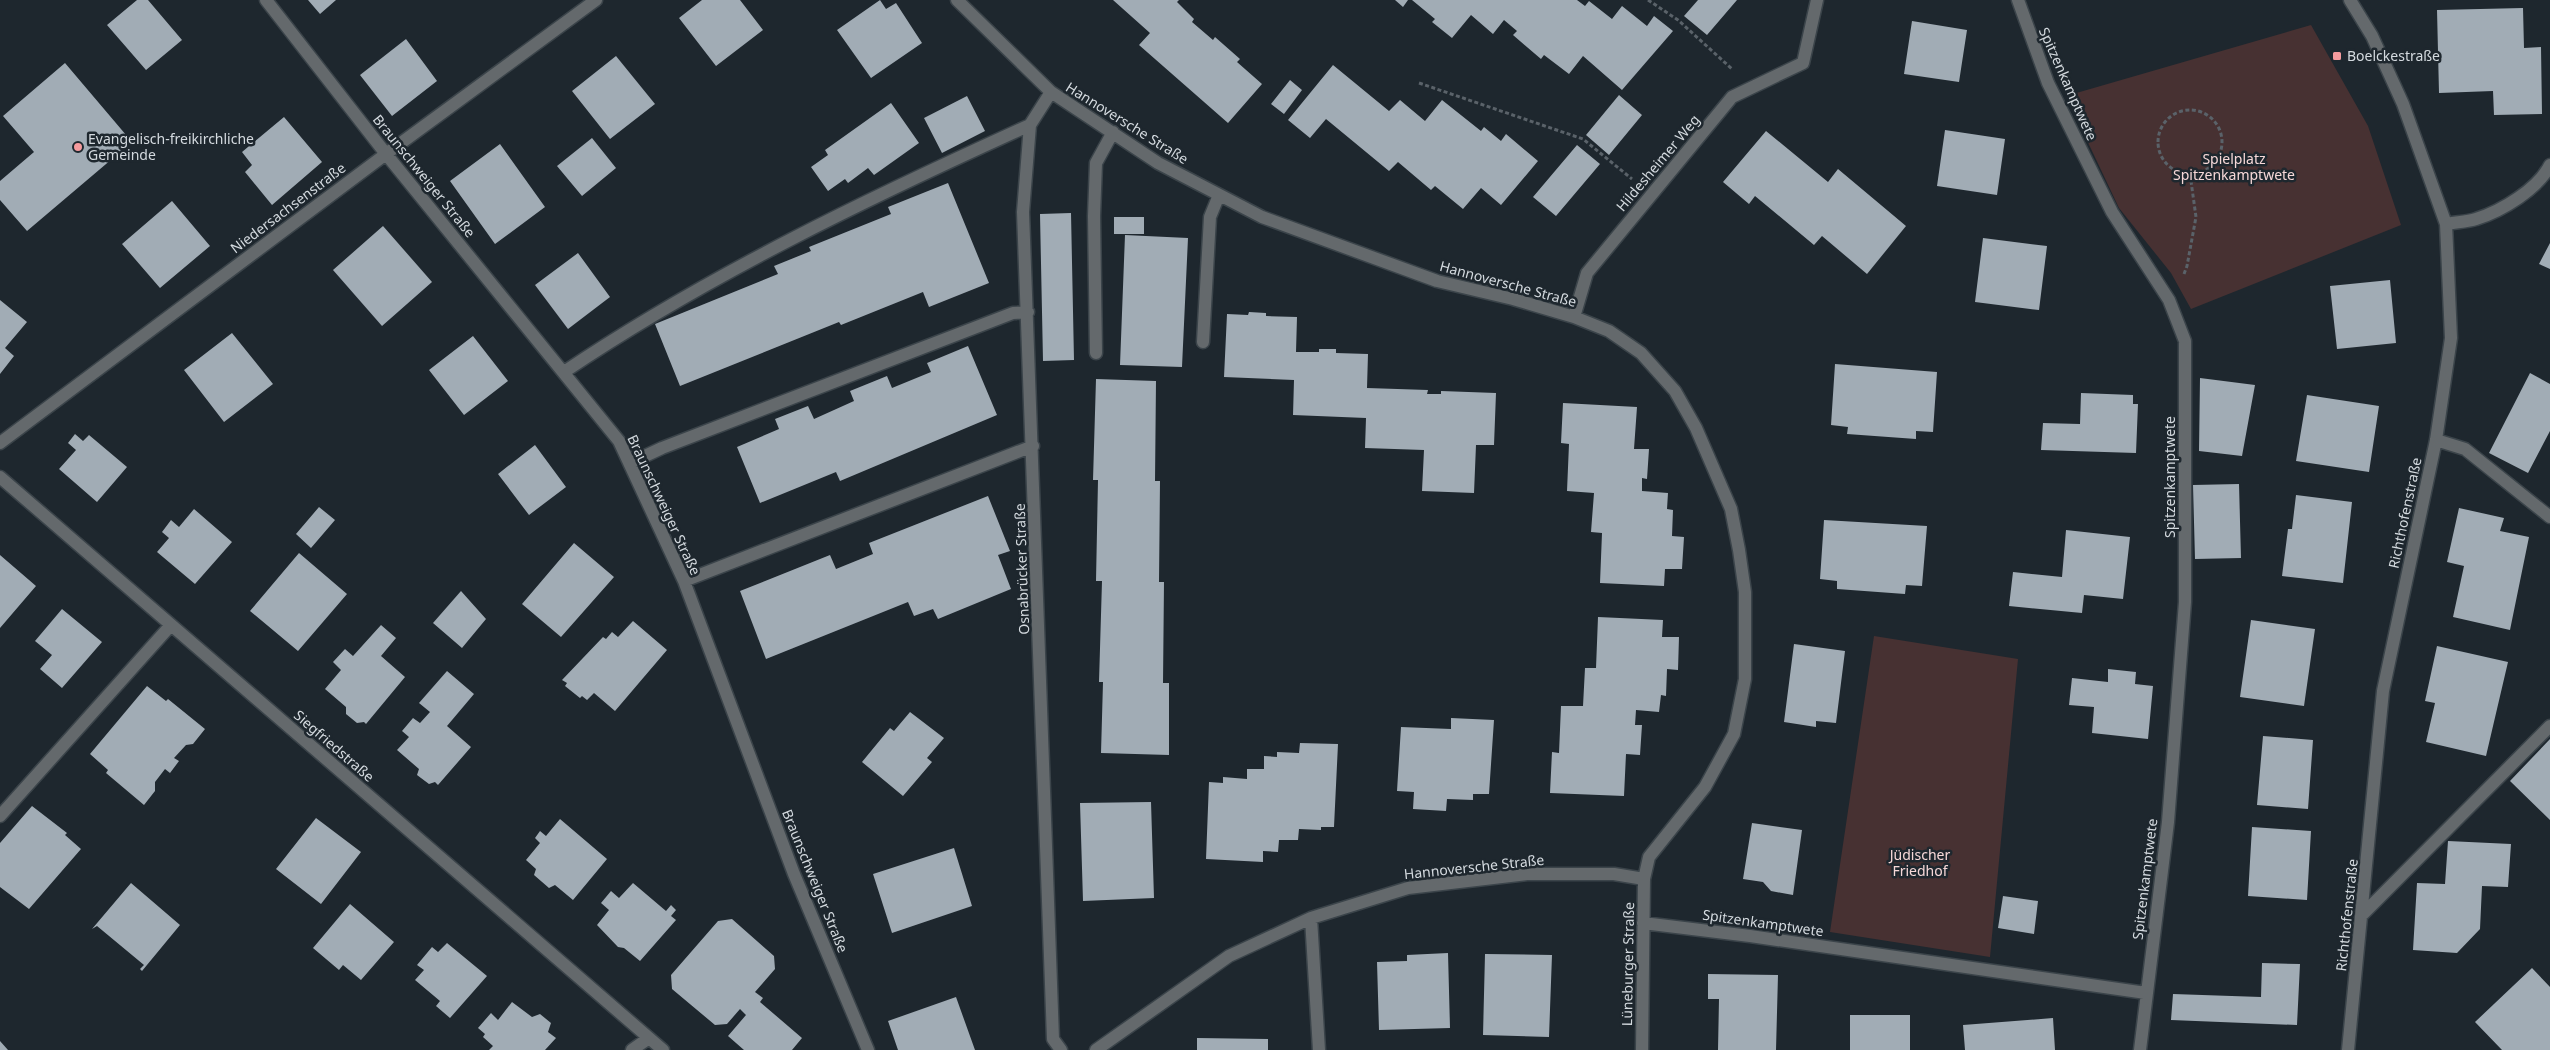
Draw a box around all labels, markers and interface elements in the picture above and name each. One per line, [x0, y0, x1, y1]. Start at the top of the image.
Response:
street label: Spitzenkamptwete [2035, 24, 2102, 143]
place label: Boelckestraße [2347, 46, 2440, 65]
marker: Boelckestraße [2331, 50, 2343, 62]
street label: Hannoversche Straße [1062, 77, 1192, 168]
street label: Braunschweiger Straße [369, 110, 480, 241]
street label: Hildesheimer Weg [1612, 110, 1704, 215]
place label: Evangelisch-freikirchliche Gemeinde [88, 129, 254, 164]
marker: Evangelisch-freikirchliche Gemeinde [72, 141, 84, 153]
park label: Spielplatz Spitzenkamptwete [2173, 149, 2295, 184]
street label: Niedersachsenstraße [226, 158, 349, 257]
street label: Hannoversche Straße [1438, 256, 1579, 311]
street label: Spitzenkamptwete [2160, 416, 2179, 538]
street label: Braunschweiger Straße [623, 431, 705, 578]
street label: Richthofenstraße [2383, 456, 2426, 570]
street label: Osnabrücker Straße [1010, 503, 1033, 635]
street label: Siegfriedstraße [290, 706, 379, 786]
street label: Braunschweiger Straße [778, 806, 853, 955]
street label: Spitzenkamptwete [2128, 817, 2161, 941]
park label: Jüdischer Friedhof [1888, 845, 1950, 880]
street label: Hannoversche Straße [1403, 850, 1545, 883]
street label: Richthofenstraße [2331, 858, 2362, 972]
street label: Lüneburger Straße [1617, 902, 1638, 1026]
street label: Spitzenkamptwete [1701, 905, 1825, 940]

